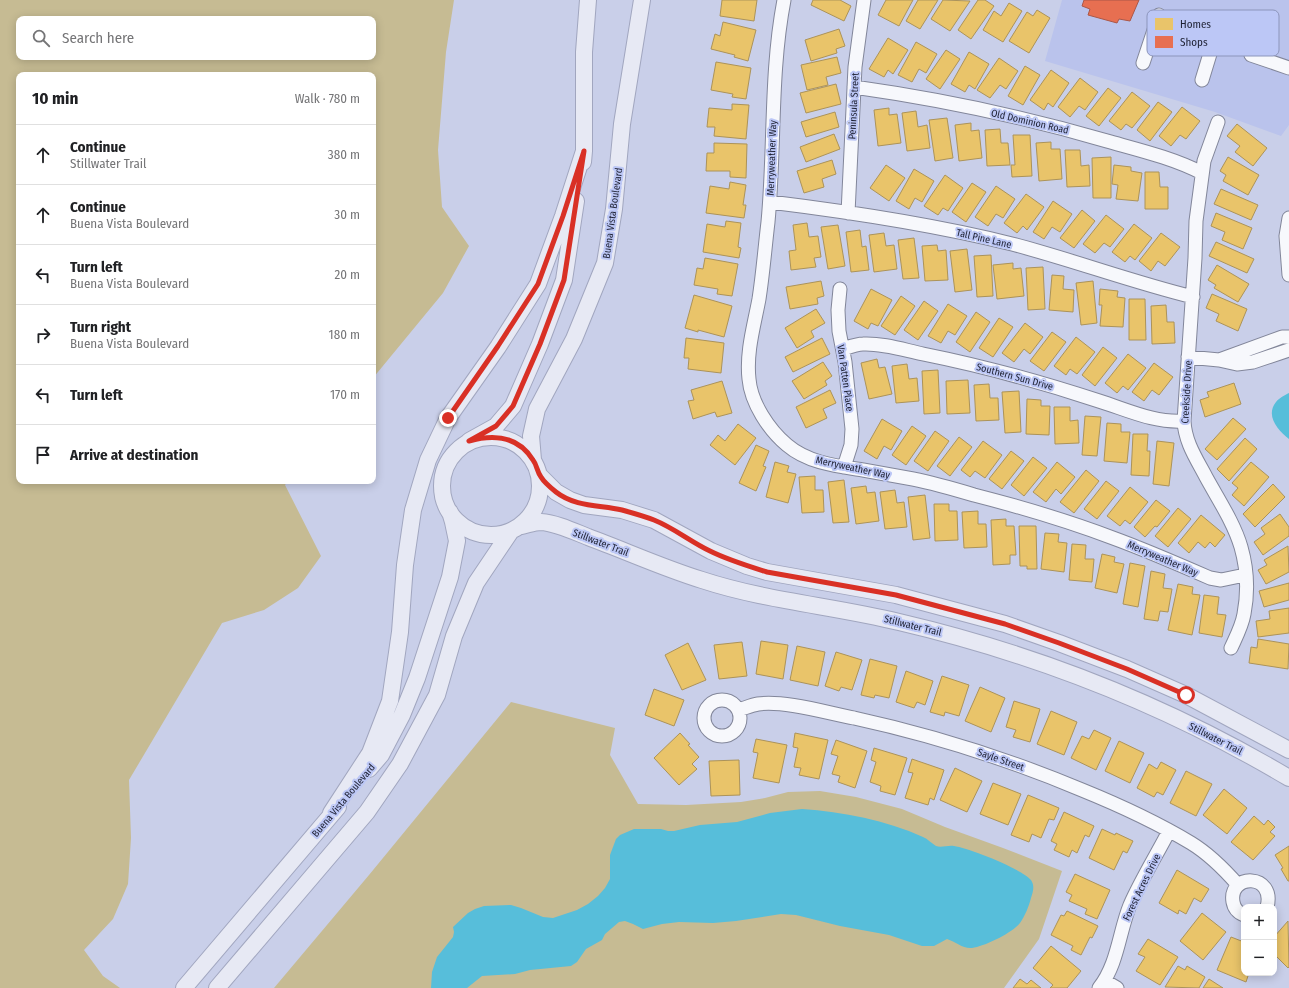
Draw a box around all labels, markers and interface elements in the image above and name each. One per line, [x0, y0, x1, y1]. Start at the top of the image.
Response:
legend [1147, 10, 1279, 56]
search box [16, 16, 376, 60]
text: Homes [1180, 18, 1211, 31]
icon: search [30, 27, 52, 49]
text: Search here [62, 29, 134, 47]
text: Shops [1180, 36, 1208, 49]
street label: Peninsula Street [846, 72, 862, 140]
text: 10 min [32, 88, 78, 109]
text: Walk · 780 m [295, 91, 360, 106]
street label: Old Dominion Road [990, 107, 1070, 137]
street label: Merryweather Way [765, 120, 779, 196]
text: Continue [70, 138, 126, 156]
icon: ahead [32, 144, 54, 166]
text: 380 m [328, 147, 360, 162]
text: Stillwater Trail [70, 156, 146, 171]
street label: Buena Vista Boulevard [601, 167, 625, 259]
text: Continue [70, 198, 126, 216]
icon: ahead [32, 204, 54, 226]
text: 30 m [334, 207, 360, 222]
text: Buena Vista Boulevard [70, 216, 189, 231]
street label: Tall Pine Lane [955, 227, 1013, 251]
text: Turn left [70, 258, 123, 276]
icon: left [32, 264, 54, 286]
text: 20 m [334, 267, 360, 282]
text: Buena Vista Boulevard [70, 276, 189, 291]
text: Turn right [70, 318, 131, 336]
icon: right [32, 324, 54, 346]
text: 180 m [329, 327, 360, 342]
text: Buena Vista Boulevard [70, 336, 189, 351]
street label: Van Patten Place [834, 344, 856, 412]
street label: Creekside Drive [1179, 360, 1195, 424]
street label: Southern Sun Drive [975, 361, 1055, 393]
icon: left [32, 384, 54, 406]
text: Turn left [70, 386, 123, 404]
text: 170 m [330, 387, 360, 402]
route end [439, 409, 457, 427]
icon: arrive [32, 444, 54, 466]
text: Arrive at destination [70, 446, 198, 464]
street label: Merryweather Way [815, 454, 891, 482]
street label: Stillwater Trail [571, 527, 631, 559]
street label: Merryweather Way [1126, 539, 1200, 579]
street label: Stillwater Trail [883, 613, 943, 639]
route start [1177, 686, 1195, 704]
street label: Stillwater Trail [1187, 720, 1245, 758]
street label: Sayle Street [976, 746, 1026, 774]
street label: Buena Vista Boulevard [310, 762, 378, 840]
street label: Forest Acres Drive [1121, 852, 1163, 923]
map controls [1241, 904, 1277, 976]
button: + [1241, 904, 1277, 940]
button: − [1241, 940, 1277, 976]

